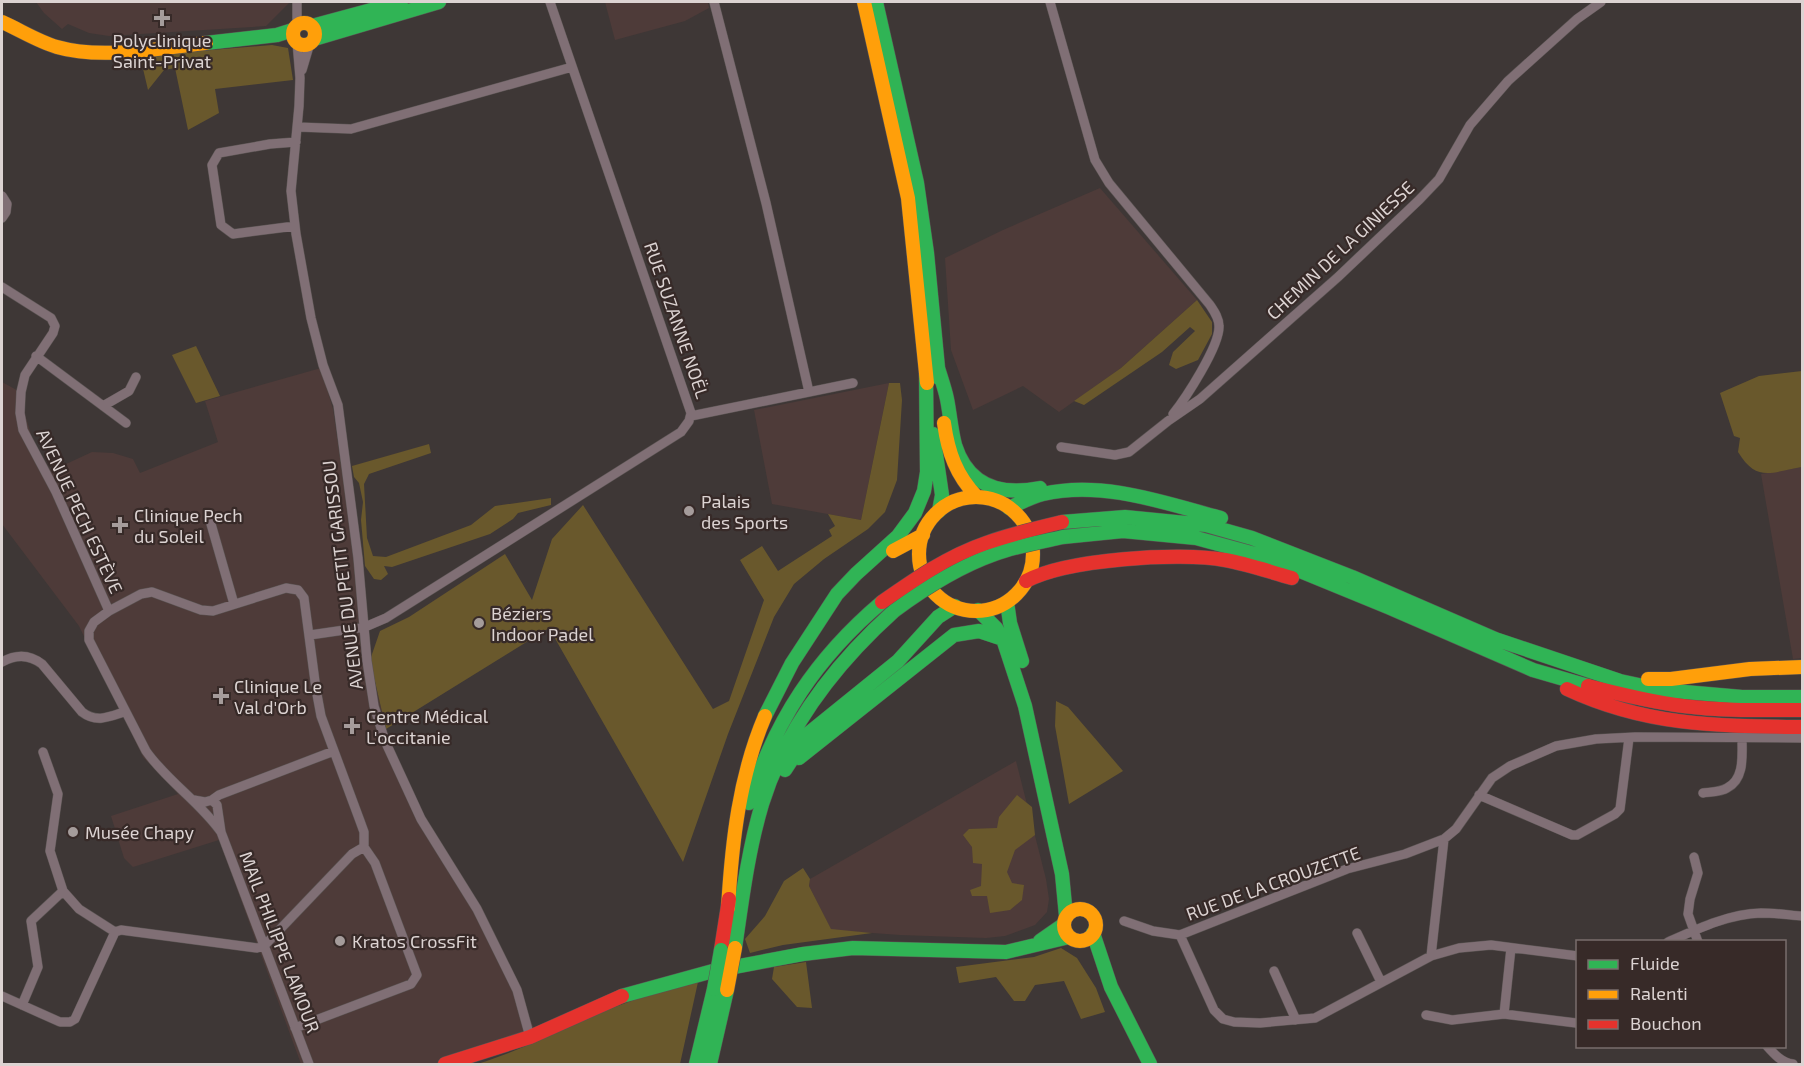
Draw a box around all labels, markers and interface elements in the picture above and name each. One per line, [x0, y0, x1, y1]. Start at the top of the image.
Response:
marker: Polyclinique Saint-Privat [153, 9, 171, 27]
place label: Polyclinique Saint-Privat [113, 29, 211, 72]
street label: CHEMIN DE LA GINIESSE [1262, 176, 1418, 324]
street label: RUE SUZANNE NOËL [640, 239, 714, 401]
street label: AVENUE PECH ESTÈVE [32, 425, 128, 597]
street label: AVENUE DU PETIT GARISSOU [317, 459, 367, 691]
place label: Palais des Sports [701, 490, 788, 533]
place label: Clinique Pech du Soleil [134, 504, 243, 547]
marker: Palais des Sports [682, 504, 696, 518]
marker: Clinique Pech du Soleil [111, 516, 129, 534]
place label: Béziers Indoor Padel [491, 602, 594, 645]
marker: Béziers Indoor Padel [472, 616, 486, 630]
place label: Clinique Le Val d'Orb [234, 675, 322, 718]
marker: Clinique Le Val d'Orb [212, 687, 230, 705]
place label: Centre Médical L'occitanie [366, 705, 489, 748]
marker: Centre Médical L'occitanie [343, 717, 361, 735]
place label: Musée Chapy [85, 821, 194, 843]
marker: Musée Chapy [66, 825, 80, 839]
street label: RUE DE LA CROUZETTE [1183, 841, 1363, 925]
street label: MAIL PHILIPPE LAMOUR [235, 848, 325, 1036]
place label: Kratos CrossFit [352, 930, 477, 952]
marker: Kratos CrossFit [333, 934, 347, 948]
legend [1576, 940, 1786, 1048]
text: Fluide [1630, 952, 1680, 974]
text: Ralenti [1630, 982, 1688, 1004]
text: Bouchon [1630, 1012, 1702, 1034]

